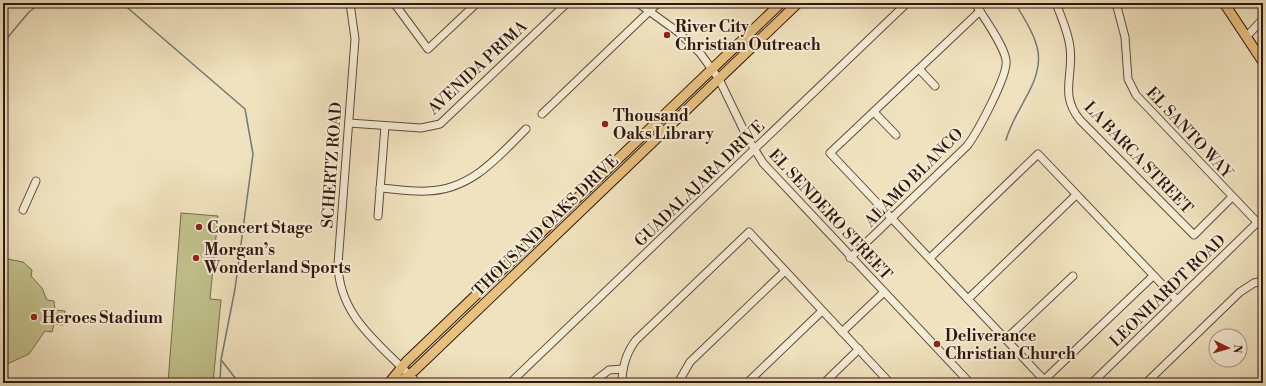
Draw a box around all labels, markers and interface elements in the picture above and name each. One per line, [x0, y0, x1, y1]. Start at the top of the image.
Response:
street label: AVENIDA PRIMA [423, 16, 532, 120]
place label: River City Christian Outreach [675, 17, 821, 55]
marker: River City Christian Outreach [662, 30, 672, 40]
street label: EL SANTO WAY [1142, 83, 1238, 184]
street label: LA BARCA STREET [1080, 97, 1197, 218]
street label: SCHERTZ ROAD [318, 101, 346, 229]
place label: Thousand Oaks Library [613, 106, 715, 144]
street label: GUADALAJARA DRIVE [630, 116, 769, 251]
marker: Thousand Oaks Library [600, 119, 610, 129]
street label: ALAMO BLANCO [859, 124, 967, 232]
street label: EL SENDERO STREET [764, 145, 896, 284]
street label: THOUSAND OAKS DRIVE [469, 151, 623, 301]
place label: Concert Stage [207, 218, 313, 238]
marker: Concert Stage [194, 222, 204, 232]
street label: LEONHARDT ROAD [1106, 230, 1230, 351]
place label: Morgan’s Wonderland Sports [203, 240, 351, 278]
marker: Morgan’s Wonderland Sports [191, 253, 201, 263]
place label: Heroes Stadium [42, 308, 163, 328]
marker: Heroes Stadium [29, 312, 39, 322]
place label: Deliverance Christian Church [945, 326, 1076, 364]
north arrow [1208, 328, 1248, 368]
marker: Deliverance Christian Church [932, 339, 942, 349]
text: N [1230, 344, 1244, 354]

